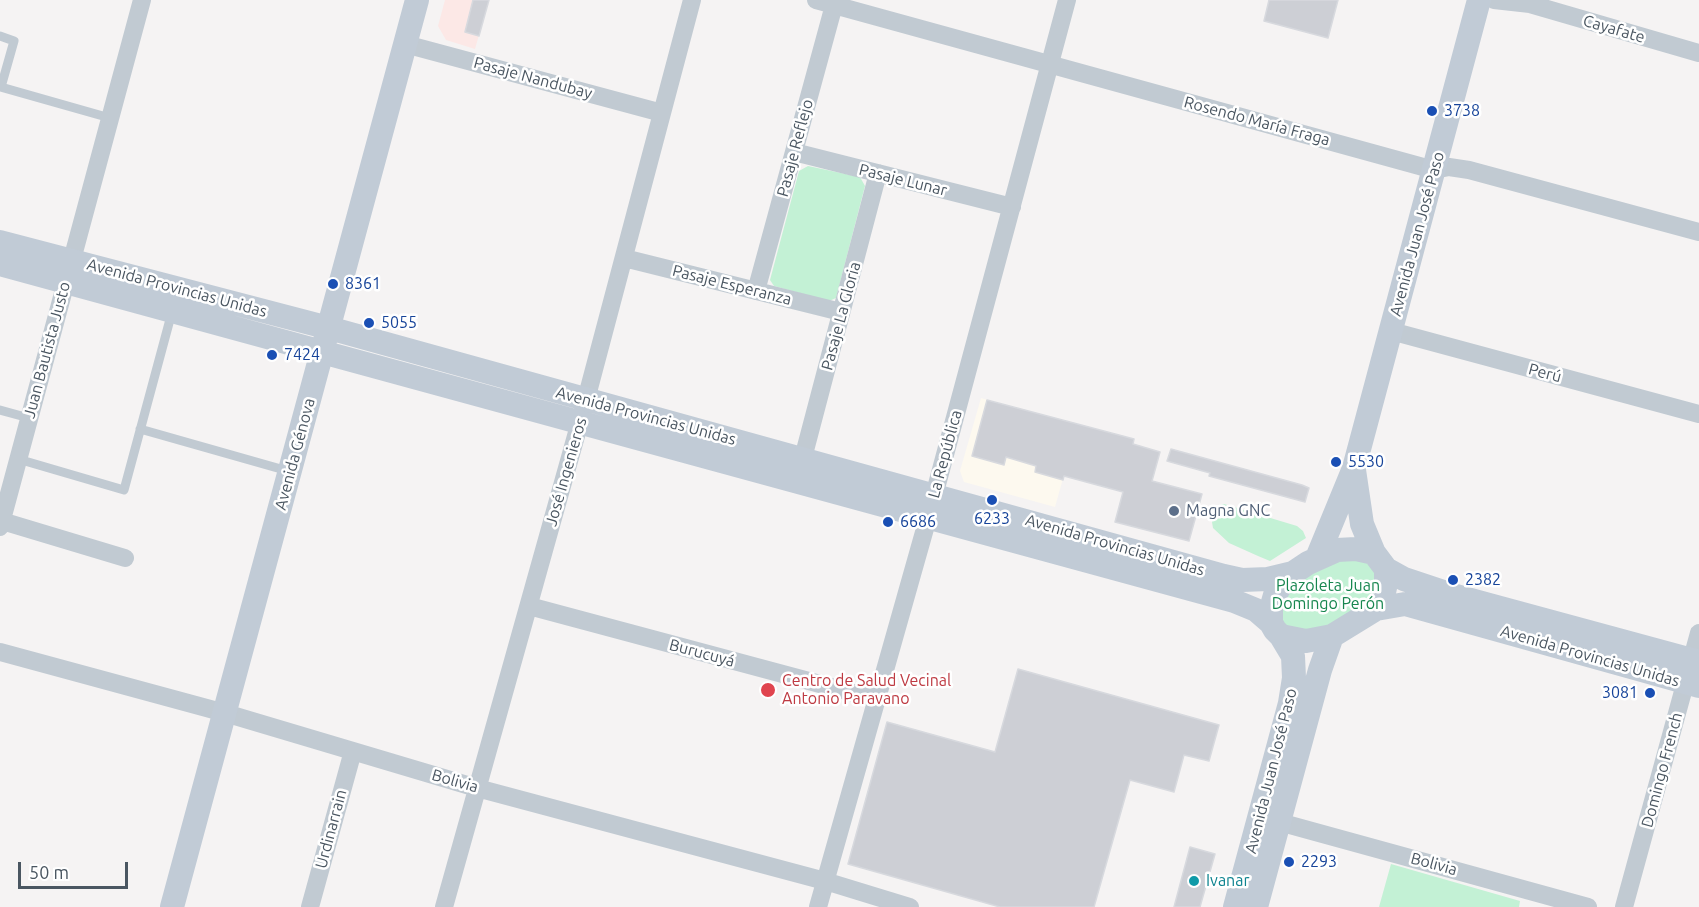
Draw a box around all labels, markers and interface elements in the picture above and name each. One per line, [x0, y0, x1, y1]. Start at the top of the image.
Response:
street label: Cayafate [1581, 11, 1647, 47]
street label: Pasaje Nandubay [472, 53, 594, 103]
street label: Rosendo María Fraga [1182, 92, 1332, 150]
street label: Pasaje Reflejo [773, 97, 817, 199]
place label: 3738 [1444, 101, 1480, 121]
marker: 3738 [1425, 104, 1439, 118]
street label: Avenida Juan José Paso [1386, 150, 1448, 318]
street label: Pasaje Lunar [857, 160, 949, 200]
street label: Avenida Provincias Unidas [85, 255, 269, 321]
street label: Pasaje La Gloria [817, 260, 865, 372]
street label: Pasaje Esperanza [670, 261, 794, 309]
place label: 8361 [345, 274, 381, 294]
marker: 8361 [326, 277, 340, 291]
street label: Juan Bautista Justo [20, 280, 74, 420]
place label: 5055 [381, 313, 417, 333]
marker: 5055 [362, 316, 376, 330]
place label: 7424 [284, 345, 320, 365]
marker: 7424 [265, 348, 279, 362]
street label: Perú [1526, 359, 1564, 387]
street label: Avenida Provincias Unidas [554, 383, 738, 449]
street label: Avenida Génova [271, 396, 319, 512]
street label: La República [924, 408, 966, 500]
street label: José Ingenieros [541, 415, 591, 529]
place label: 5530 [1348, 452, 1384, 472]
marker: 5530 [1329, 455, 1343, 469]
marker: 6233 [985, 493, 999, 507]
place label: Magna GNC [1186, 501, 1270, 521]
marker: Magna GNC [1167, 504, 1181, 518]
place label: 6233 [974, 509, 1010, 529]
street label: Avenida Provincias Unidas [1023, 510, 1207, 580]
place label: 6686 [900, 512, 936, 532]
marker: 6686 [881, 515, 895, 529]
place label: 2382 [1465, 570, 1501, 590]
marker: 2382 [1446, 573, 1460, 587]
park label: Plazoleta Juan Domingo Perón [1272, 576, 1384, 614]
street label: Avenida Provincias Unidas [1498, 621, 1682, 691]
street label: Burucuyá [667, 635, 737, 671]
place label: Centro de Salud Vecinal Antonio Paravano [782, 671, 951, 709]
marker: Centro de Salud Vecinal Antonio Paravano [759, 681, 777, 699]
place label: 3081 [1602, 683, 1638, 703]
street label: Avenida Juan José Paso [1241, 686, 1301, 856]
marker: 3081 [1643, 686, 1657, 700]
street label: Domingo French [1637, 710, 1687, 830]
street label: Bolivia [430, 765, 480, 797]
street label: Urdinarrain [311, 787, 351, 871]
street label: Bolivia [1409, 849, 1459, 879]
scale bar [21, 850, 130, 888]
place label: 2293 [1301, 852, 1337, 872]
marker: 2293 [1282, 855, 1296, 869]
text: 50 m [29, 862, 69, 882]
place label: Ivanar [1206, 871, 1250, 891]
marker: Ivanar [1187, 874, 1201, 888]

